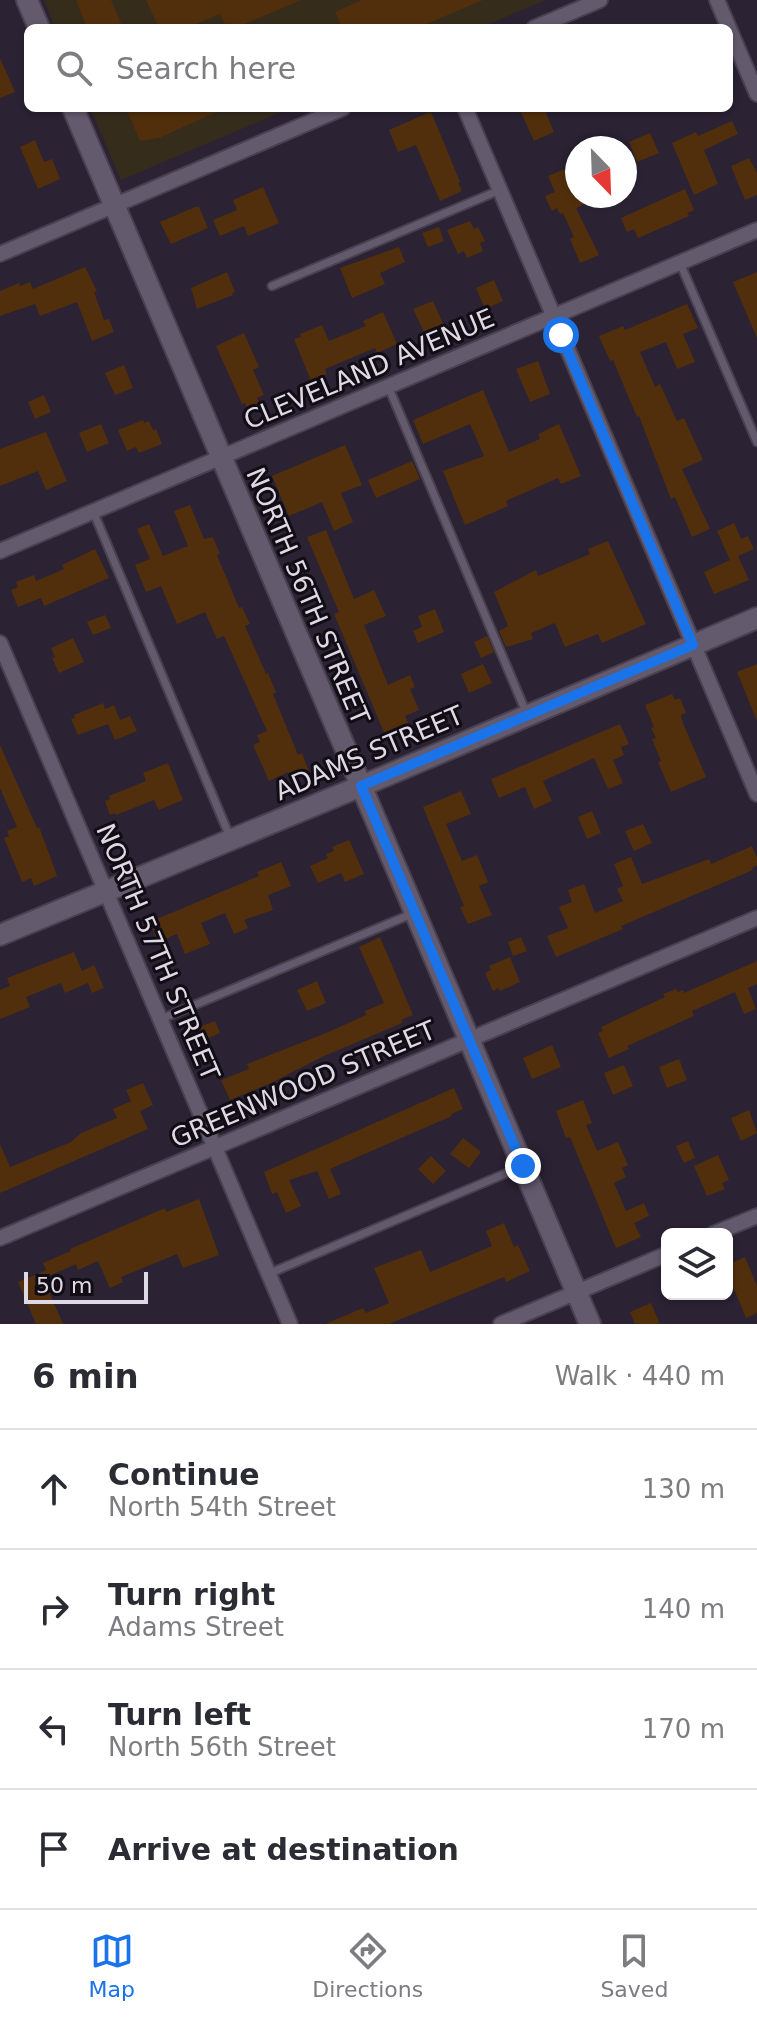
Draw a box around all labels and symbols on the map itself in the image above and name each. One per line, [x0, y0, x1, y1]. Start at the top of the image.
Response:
north arrow [565, 136, 637, 208]
street label: CLEVELAND AVENUE [239, 303, 499, 435]
route start [543, 317, 579, 353]
street label: NORTH 56TH STREET [240, 463, 376, 729]
street label: ADAMS STREET [270, 700, 468, 806]
street label: NORTH 57TH STREET [90, 819, 226, 1085]
street label: GREENWOOD STREET [166, 1015, 440, 1153]
route end [505, 1148, 541, 1184]
scale bar [24, 1268, 148, 1304]

